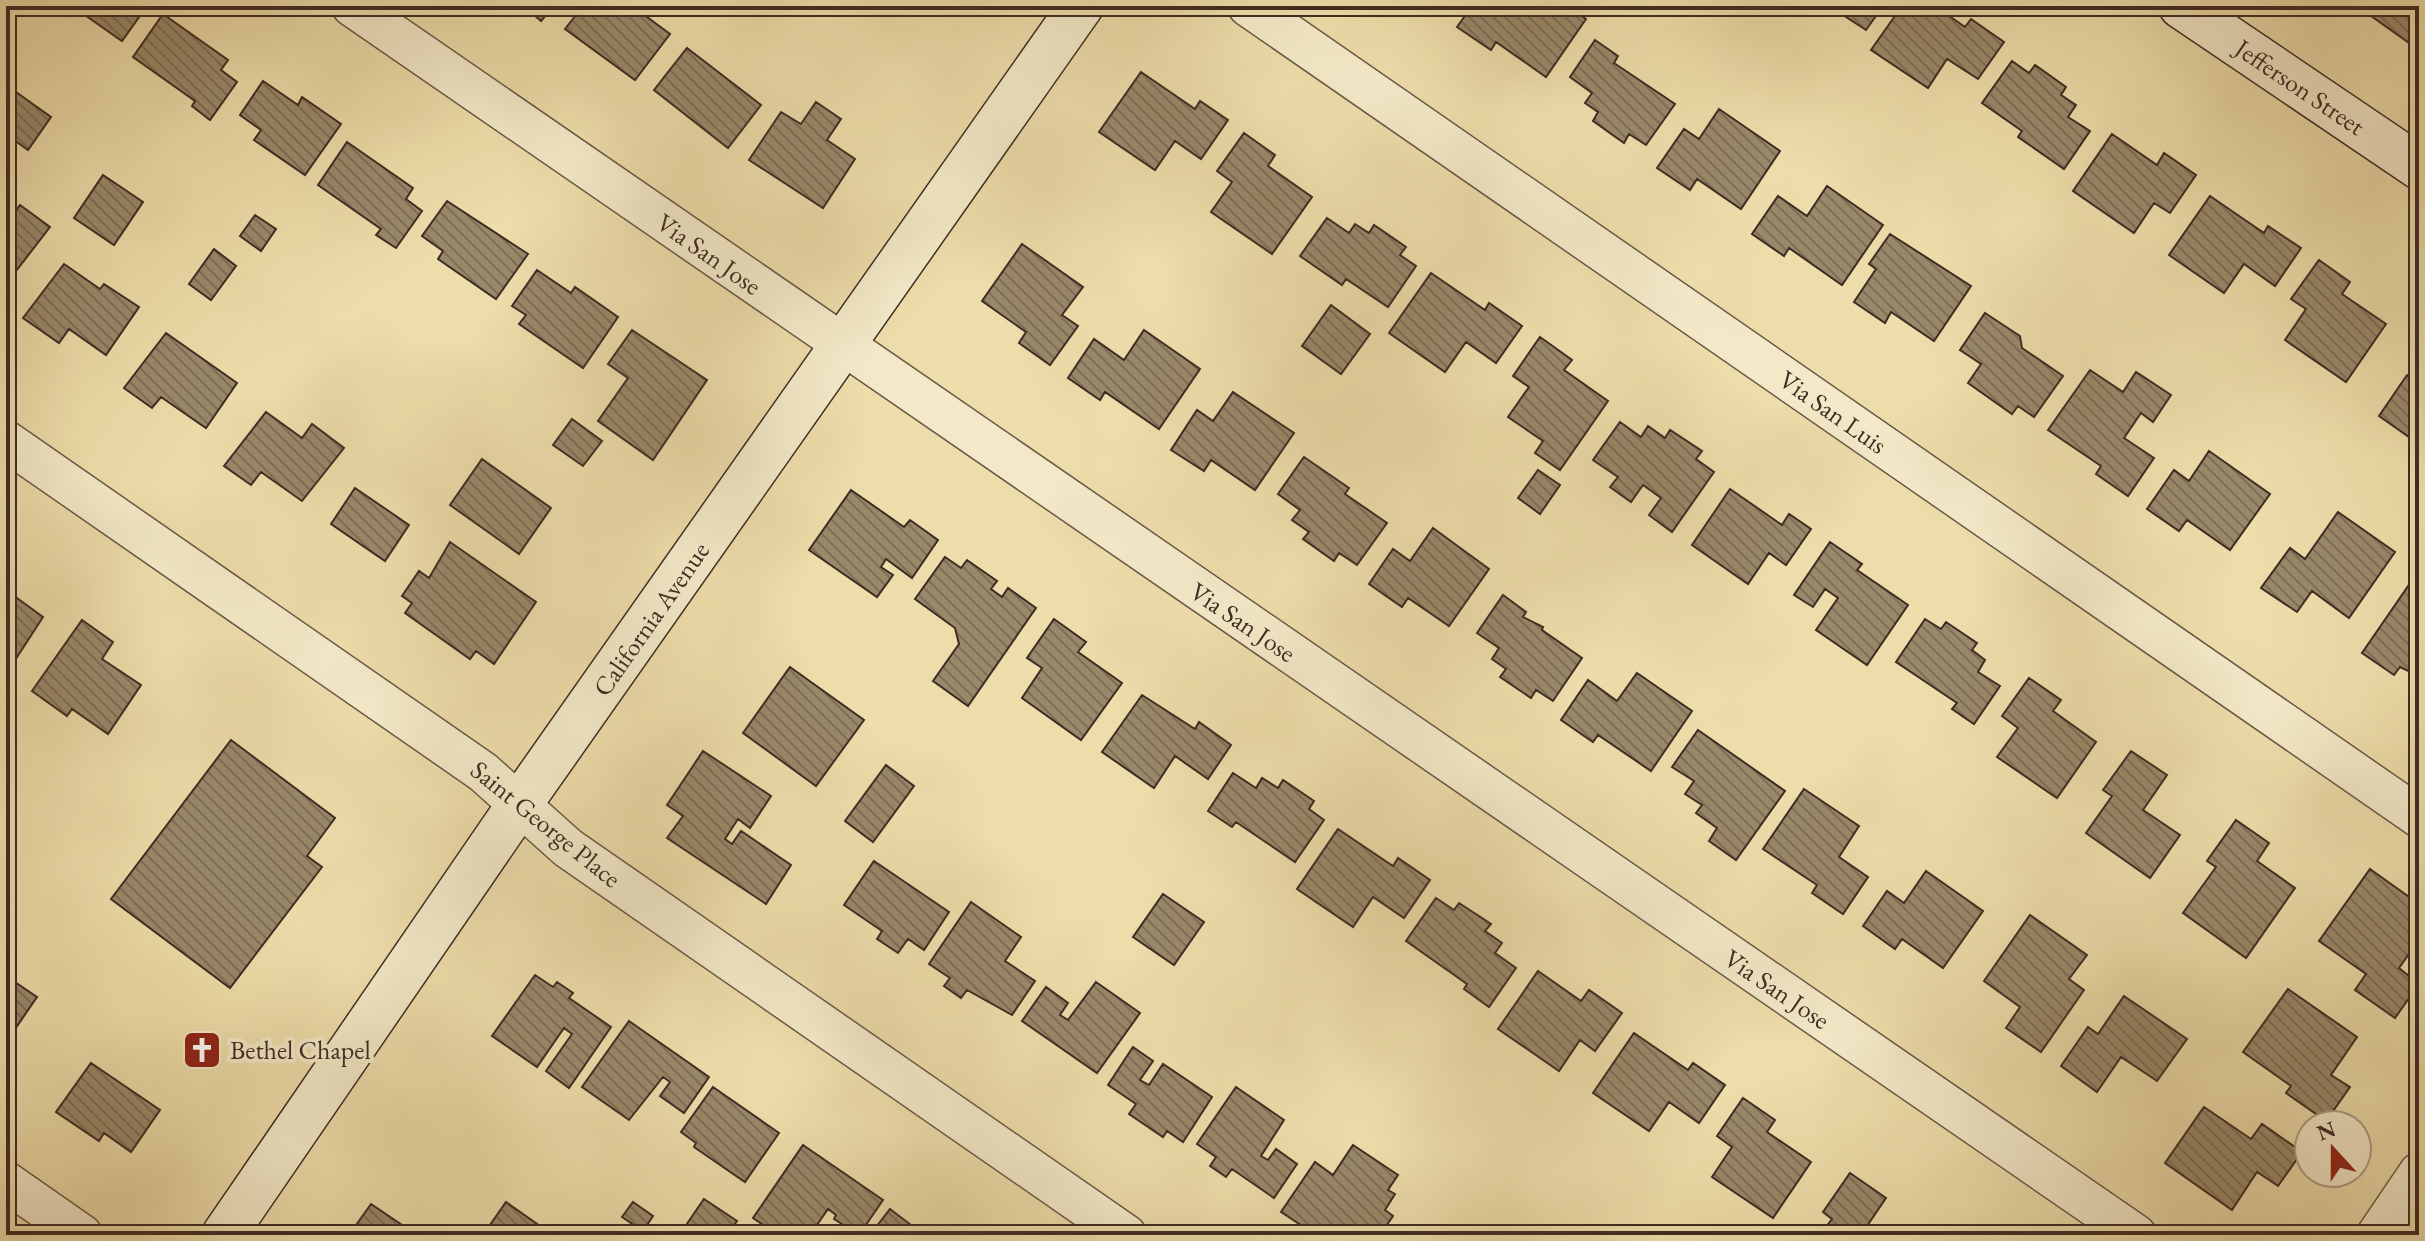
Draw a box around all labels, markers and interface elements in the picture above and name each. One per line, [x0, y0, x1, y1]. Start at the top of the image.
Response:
street label: Jefferson Street [2227, 30, 2371, 143]
street label: Via San Jose [650, 206, 768, 302]
street label: Via San Luis [1772, 363, 1894, 461]
street label: California Avenue [585, 535, 717, 703]
street label: Via San Jose [1184, 574, 1302, 670]
street label: Saint George Place [464, 753, 628, 895]
street label: Via San Jose [1718, 941, 1836, 1037]
church icon: Bethel Chapel [181, 1029, 223, 1071]
place label: Bethel Chapel [230, 1033, 371, 1067]
north arrow [2293, 1109, 2373, 1189]
text: N [2313, 1114, 2340, 1148]

